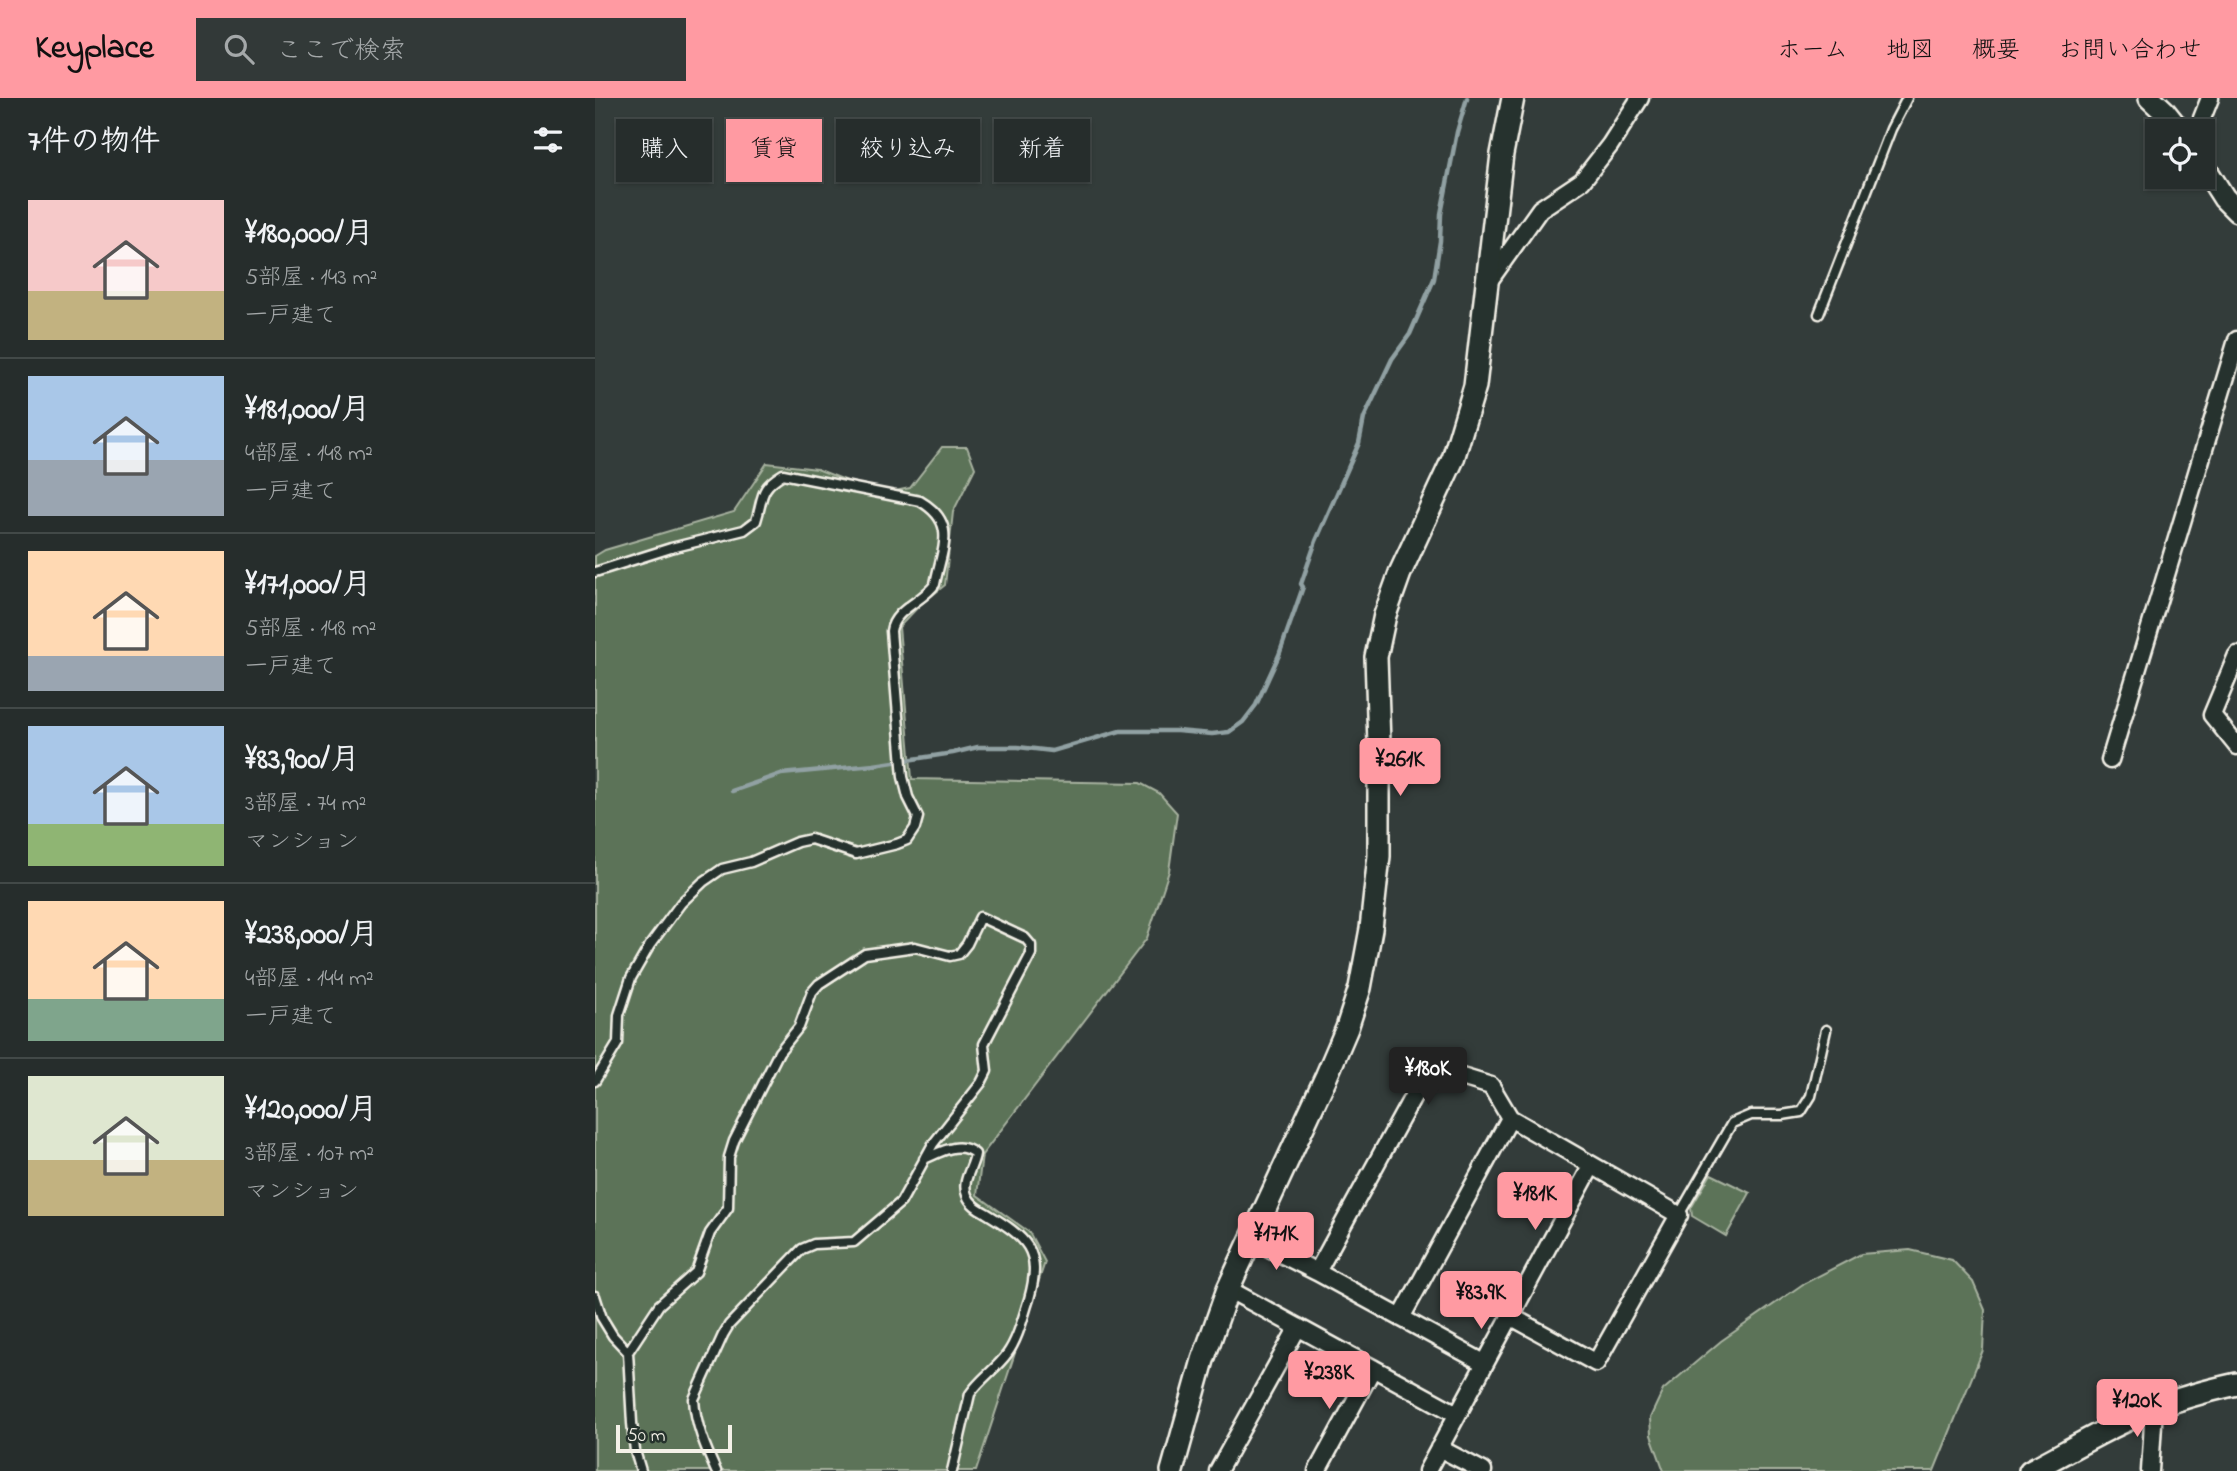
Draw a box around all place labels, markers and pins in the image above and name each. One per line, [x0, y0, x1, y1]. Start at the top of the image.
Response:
pin: ¥261K [1351, 738, 1449, 798]
pin: ¥180K [1379, 1048, 1477, 1107]
pin: ¥181K [1486, 1172, 1584, 1232]
pin: ¥171K [1227, 1212, 1325, 1272]
pin: ¥83.9K [1424, 1272, 1538, 1331]
pin: ¥238K [1280, 1352, 1378, 1411]
pin: ¥120K [2088, 1380, 2186, 1439]

